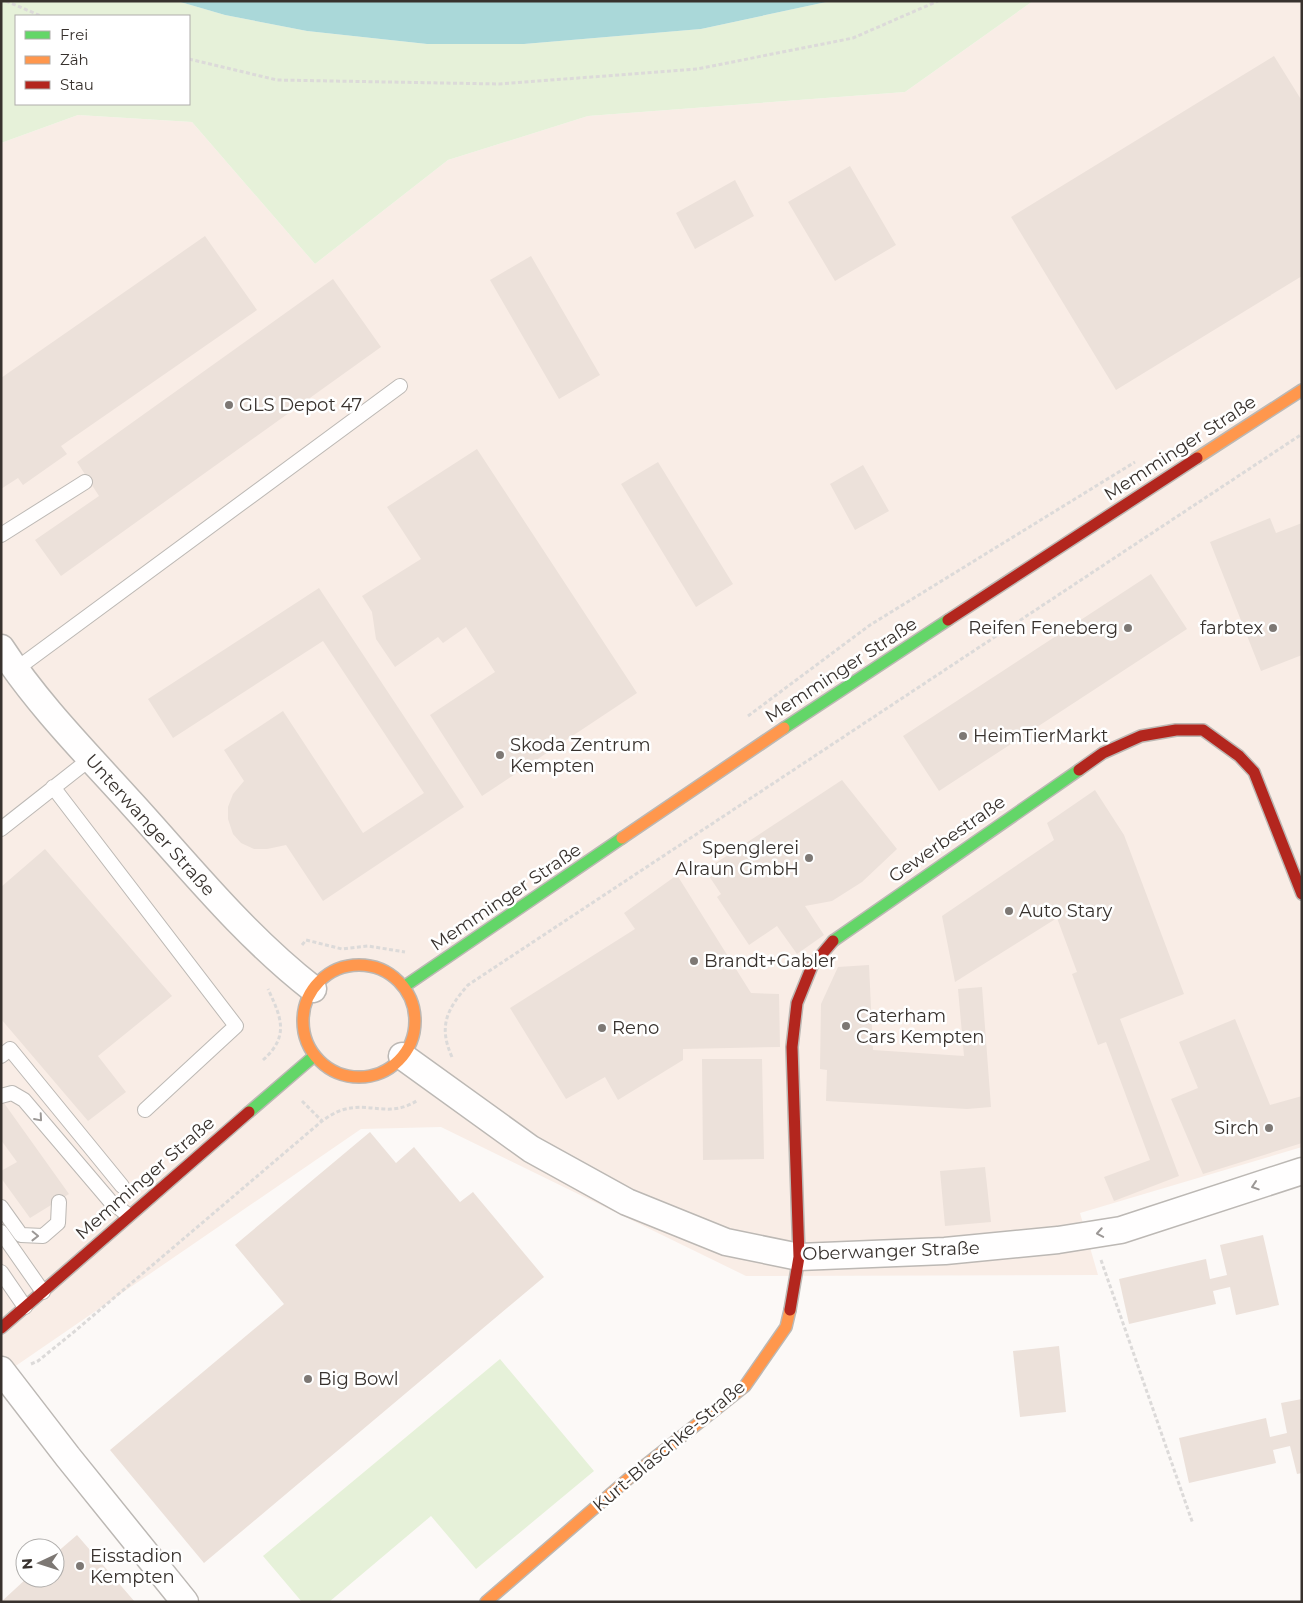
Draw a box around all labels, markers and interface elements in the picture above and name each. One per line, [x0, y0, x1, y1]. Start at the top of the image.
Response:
legend [15, 15, 190, 105]
text: Frei [60, 25, 88, 44]
text: Zäh [60, 50, 89, 69]
text: Stau [60, 75, 94, 94]
street label: Memminger Straße [1100, 391, 1260, 505]
place label: GLS Depot 47 [239, 394, 362, 416]
marker: GLS Depot 47 [223, 399, 235, 411]
street label: Memminger Straße [761, 613, 921, 727]
place label: Reifen Feneberg [968, 617, 1118, 639]
place label: farbtex [1200, 617, 1263, 639]
marker: Reifen Feneberg [1122, 622, 1134, 634]
marker: farbtex [1267, 622, 1279, 634]
place label: HeimTierMarkt [973, 725, 1108, 747]
marker: HeimTierMarkt [957, 730, 969, 742]
place label: Skoda Zentrum Kempten [510, 734, 651, 777]
street label: Unterwanger Straße [80, 749, 220, 901]
marker: Skoda Zentrum Kempten [494, 749, 506, 761]
street label: Gewerbestraße [884, 791, 1010, 887]
place label: Spenglerei Alraun GmbH [675, 837, 799, 880]
street label: Memminger Straße [427, 838, 586, 956]
marker: Spenglerei Alraun GmbH [803, 852, 815, 864]
place label: Auto Stary [1019, 900, 1113, 922]
marker: Auto Stary [1003, 905, 1015, 917]
place label: Brandt+Gabler [704, 950, 836, 972]
marker: Brandt+Gabler [688, 955, 700, 967]
place label: Caterham Cars Kempten [856, 1005, 984, 1048]
place label: Reno [612, 1017, 659, 1039]
marker: Caterham Cars Kempten [840, 1020, 852, 1032]
marker: Reno [596, 1022, 608, 1034]
one-way arrow [34, 1112, 42, 1121]
street label: Memminger Straße [71, 1112, 219, 1244]
place label: Sirch [1214, 1117, 1259, 1139]
marker: Sirch [1263, 1122, 1275, 1134]
one-way arrow [1252, 1180, 1260, 1190]
one-way arrow [1096, 1228, 1105, 1238]
one-way arrow [32, 1231, 39, 1241]
street label: Oberwanger Straße [802, 1237, 980, 1265]
place label: Big Bowl [318, 1368, 399, 1390]
marker: Big Bowl [302, 1373, 314, 1385]
street label: Kurt-Blaschke-Straße [588, 1376, 750, 1516]
north arrow [15, 1538, 65, 1588]
place label: Eisstadion Kempten [90, 1545, 183, 1588]
text: N [18, 1558, 36, 1570]
marker: Eisstadion Kempten [74, 1560, 86, 1572]

